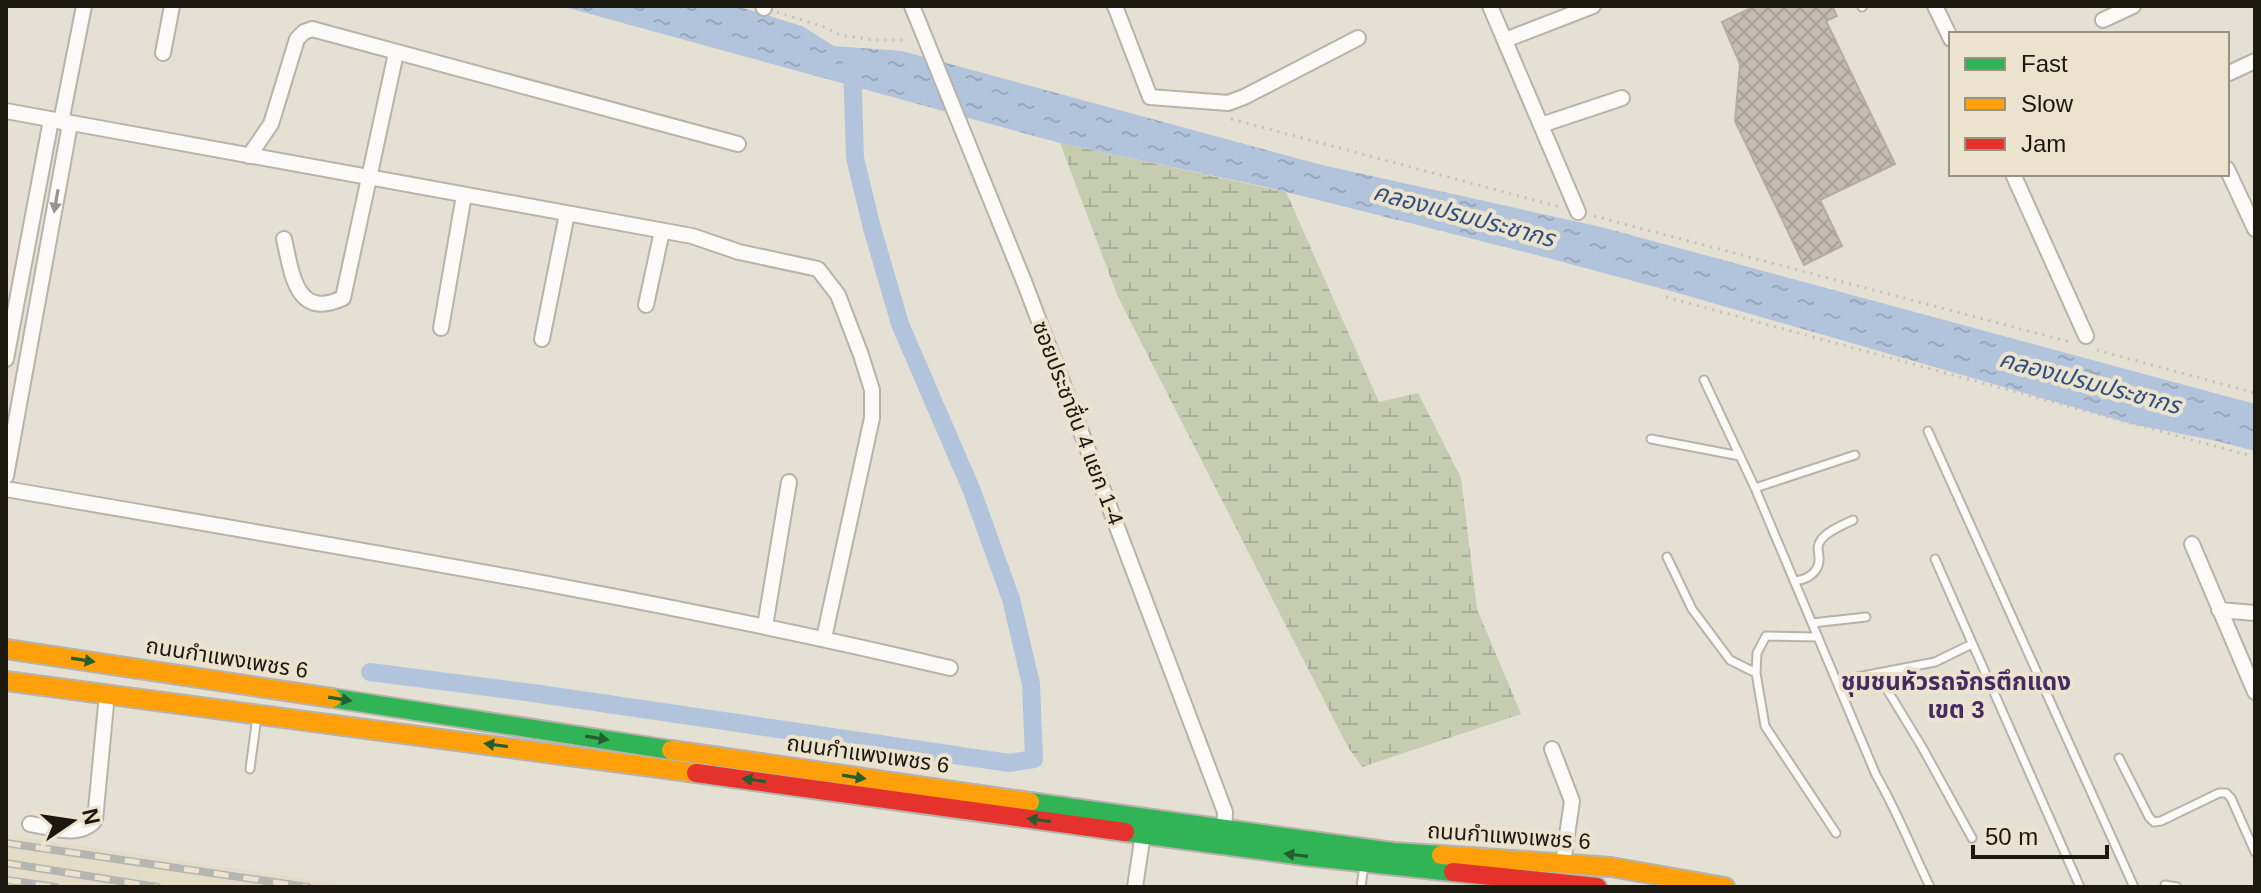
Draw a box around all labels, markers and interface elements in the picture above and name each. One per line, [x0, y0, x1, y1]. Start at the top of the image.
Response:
legend [1949, 32, 2229, 176]
text: Fast [2021, 50, 2068, 77]
text: Slow [2021, 90, 2074, 117]
text: Jam [2021, 130, 2066, 157]
water label: คลองเปรมประชากร [1371, 178, 1560, 253]
one-way arrow [49, 189, 61, 214]
street label: ซอยประชาชื่น 4 แยก 1-4 [1028, 316, 1131, 529]
water label: คลองเปรมประชากร [1997, 345, 2186, 420]
street label: ถนนกำแพงเพชร 6 [144, 633, 310, 683]
one-way arrow [71, 655, 96, 667]
district label: ชุมชนหัวรถจักรตึกแดง เขต 3 [1841, 668, 2071, 723]
one-way arrow [328, 693, 353, 706]
street label: ถนนกำแพงเพชร 6 [785, 730, 951, 778]
one-way arrow [585, 732, 610, 745]
one-way arrow [483, 738, 508, 751]
one-way arrow [842, 771, 867, 784]
one-way arrow [741, 773, 766, 786]
north arrow [32, 781, 112, 861]
text: N [77, 806, 105, 827]
scale bar [1973, 809, 2107, 859]
one-way arrow [1026, 813, 1051, 826]
street label: ถนนกำแพงเพชร 6 [1426, 818, 1592, 854]
text: 50 m [1985, 823, 2038, 850]
one-way arrow [1283, 848, 1308, 861]

